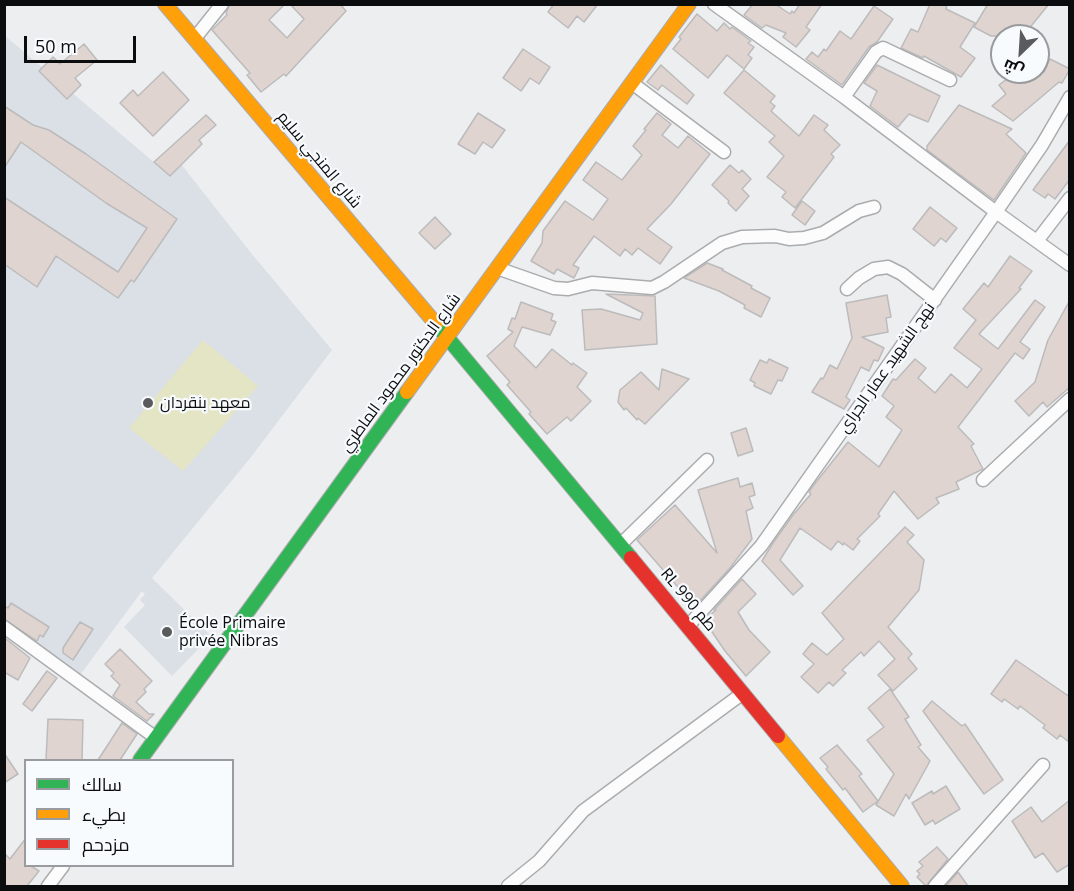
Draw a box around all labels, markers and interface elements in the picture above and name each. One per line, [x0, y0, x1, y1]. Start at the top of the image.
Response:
scale bar [27, 24, 140, 62]
north arrow [990, 24, 1050, 84]
text: 50 m [35, 34, 77, 58]
text: ش [999, 54, 1027, 83]
street label: شارع المنجي سليم [273, 108, 365, 212]
street label: شارع الدكتور محمود الماطري [337, 290, 465, 456]
street label: نهج الشهيد عمار الجراي [835, 299, 939, 437]
place label: معهد بنقردان [160, 393, 250, 413]
marker: معهد بنقردان [141, 396, 155, 410]
street label: RL طم 990 [656, 565, 720, 635]
place label: École Primaire privée Nibras [179, 613, 286, 651]
marker: École Primaire privée Nibras [160, 625, 174, 639]
legend [24, 759, 234, 867]
text: سالك [82, 772, 122, 796]
text: بطيء [82, 802, 126, 826]
text: مزدحم [82, 832, 130, 856]

